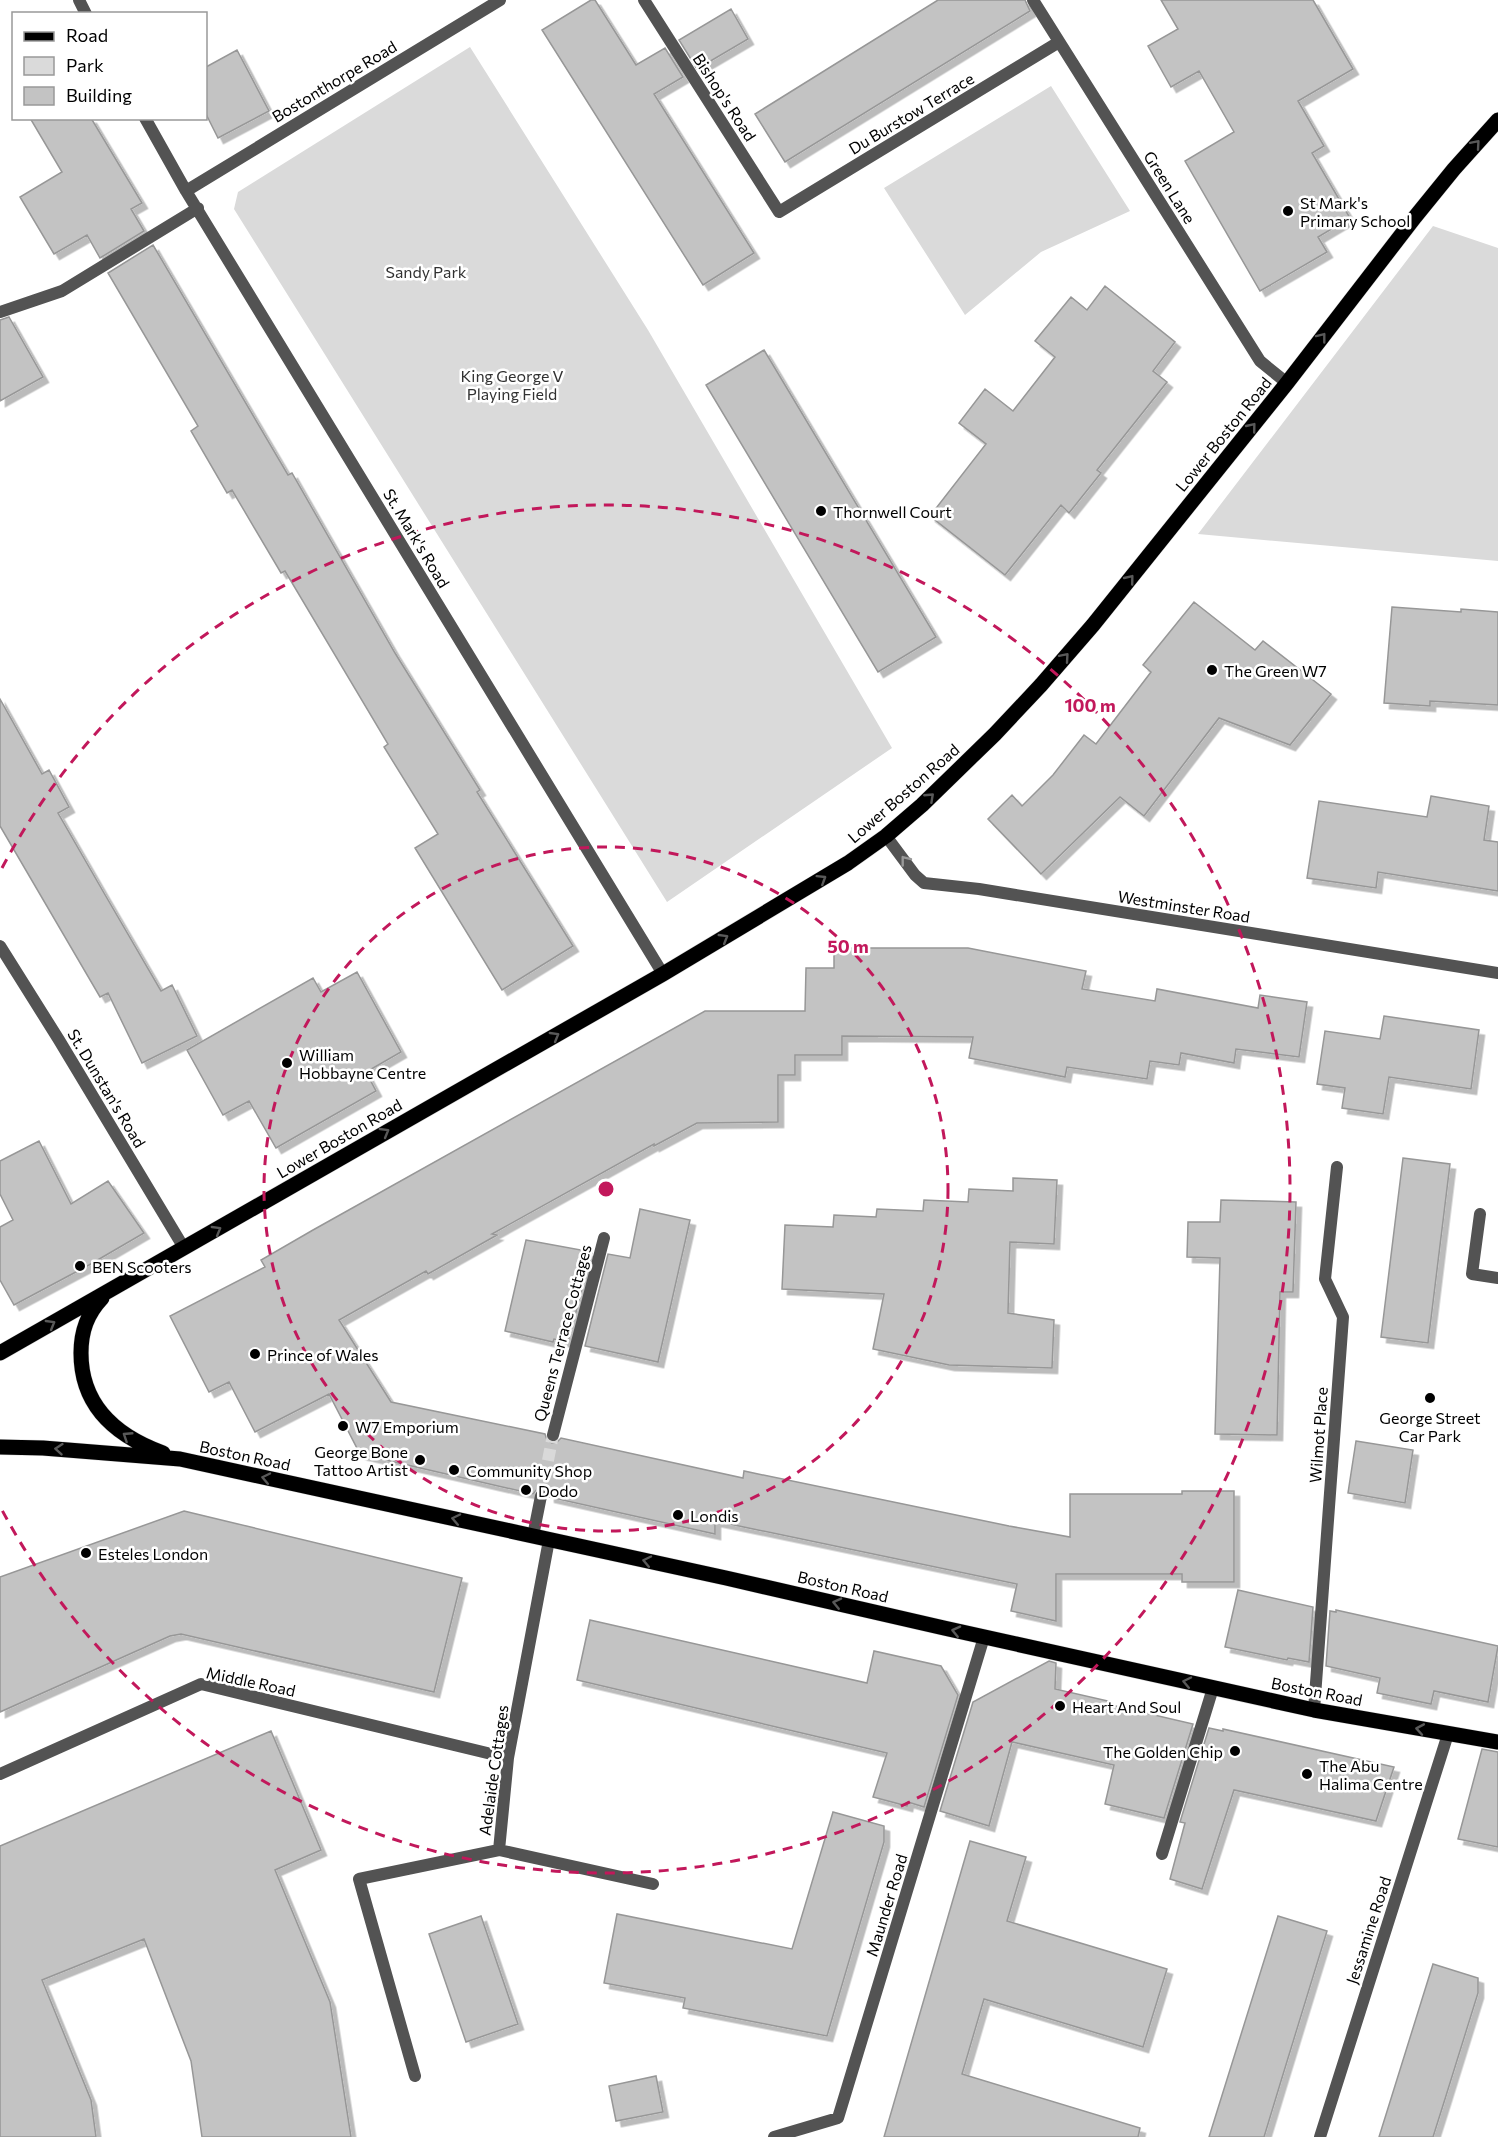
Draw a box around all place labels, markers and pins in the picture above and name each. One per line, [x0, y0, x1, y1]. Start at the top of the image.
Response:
place label: St Mark's Primary School [1300, 193, 1410, 230]
marker: St Mark's Primary School [1281, 204, 1295, 218]
place label: Thornwell Court [833, 502, 952, 521]
marker: Thornwell Court [814, 504, 828, 518]
place label: The Green W7 [1224, 661, 1327, 680]
marker: The Green W7 [1205, 663, 1219, 677]
place label: William Hobbayne Centre [299, 1045, 426, 1082]
marker: William Hobbayne Centre [280, 1056, 294, 1070]
centre of rings [596, 1179, 616, 1199]
place label: BEN Scooters [92, 1257, 192, 1276]
marker: BEN Scooters [73, 1259, 87, 1273]
place label: Prince of Wales [267, 1345, 379, 1364]
marker: Prince of Wales [248, 1347, 262, 1361]
marker: George Street Car Park [1423, 1391, 1437, 1405]
place label: George Street Car Park [1379, 1408, 1481, 1445]
place label: W7 Emporium [355, 1417, 459, 1436]
marker: W7 Emporium [336, 1419, 350, 1433]
place label: George Bone Tattoo Artist [314, 1442, 408, 1479]
marker: George Bone Tattoo Artist [413, 1453, 427, 1467]
place label: Community Shop [466, 1461, 592, 1480]
marker: Community Shop [447, 1463, 461, 1477]
place label: Dodo [538, 1481, 578, 1500]
marker: Dodo [519, 1483, 533, 1497]
place label: Londis [690, 1506, 739, 1525]
marker: Londis [671, 1508, 685, 1522]
place label: Esteles London [98, 1544, 208, 1563]
marker: Esteles London [79, 1546, 93, 1560]
place label: Heart And Soul [1072, 1697, 1181, 1716]
marker: Heart And Soul [1053, 1699, 1067, 1713]
place label: The Golden Chip [1103, 1742, 1223, 1761]
marker: The Golden Chip [1228, 1744, 1242, 1758]
place label: The Abu Halima Centre [1319, 1756, 1423, 1793]
marker: The Abu Halima Centre [1300, 1767, 1314, 1781]

